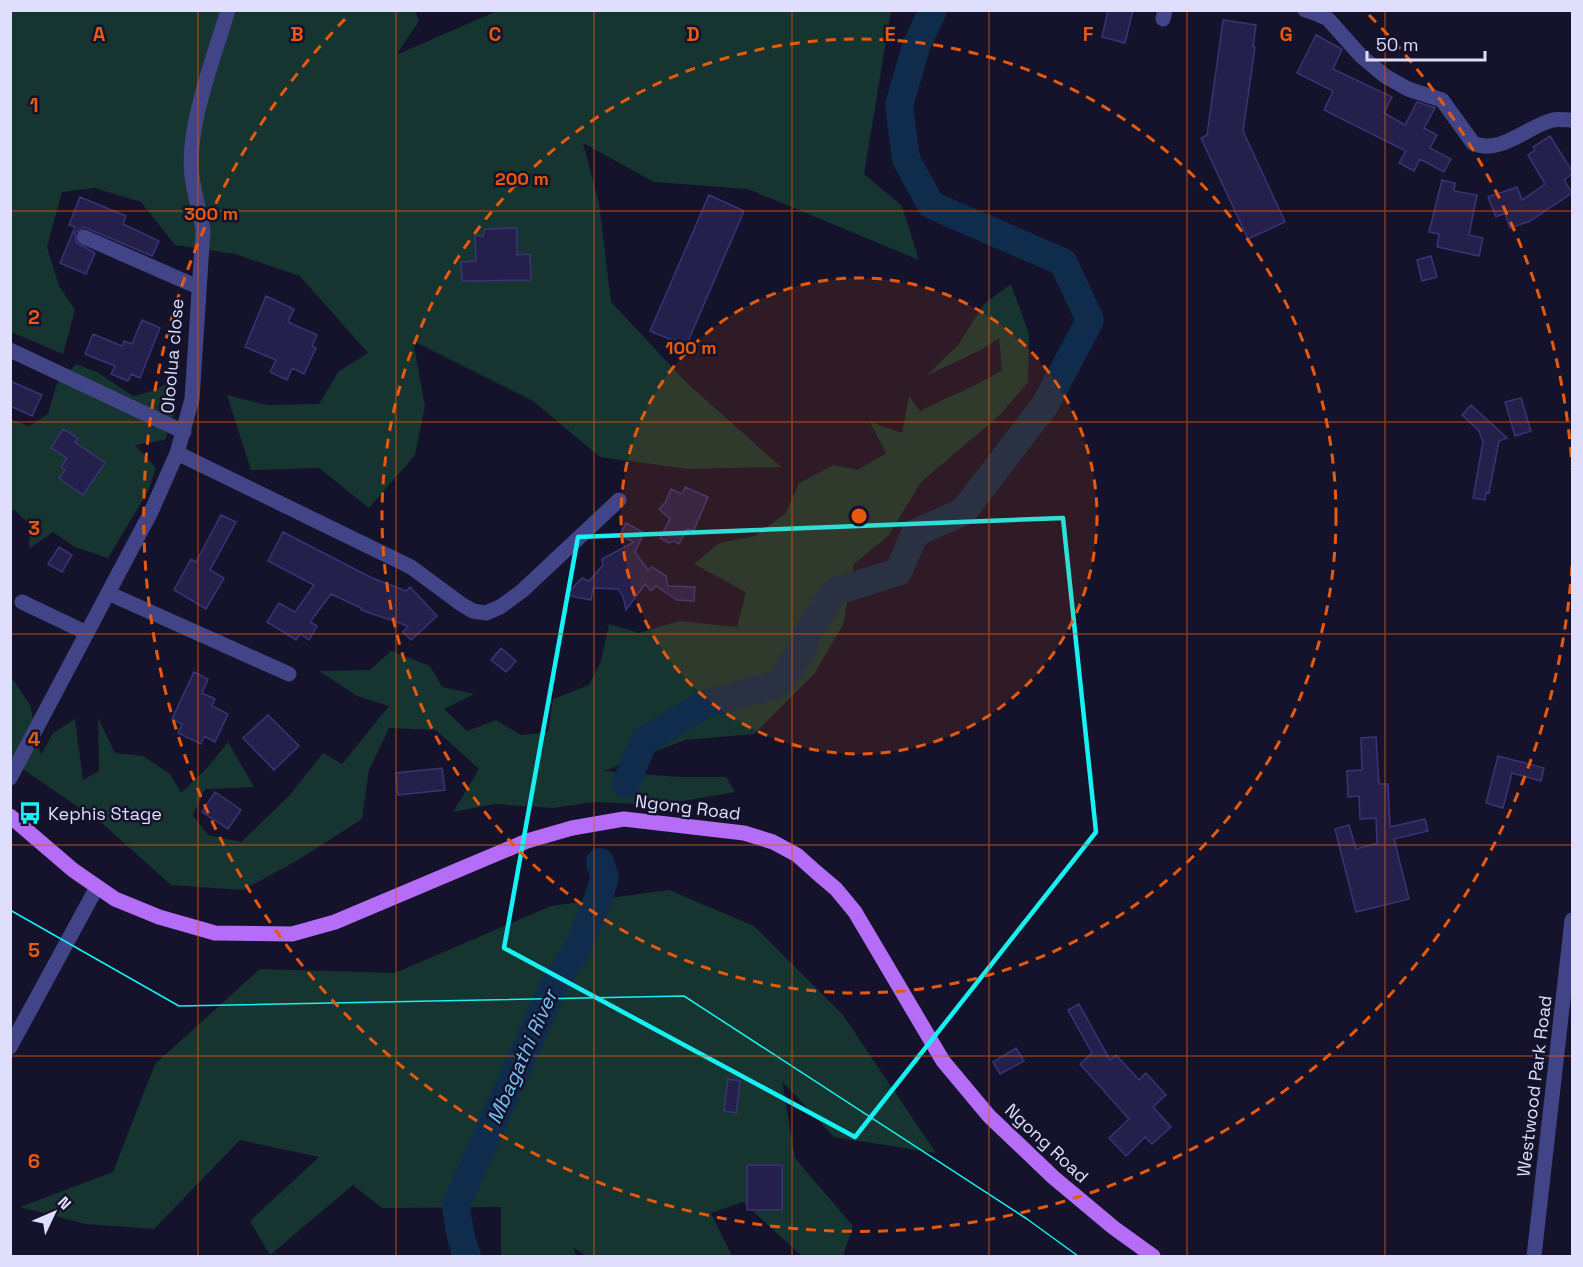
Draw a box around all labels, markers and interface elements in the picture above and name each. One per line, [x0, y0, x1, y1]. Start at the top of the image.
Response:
text: A [93, 21, 106, 47]
text: B [290, 21, 304, 47]
text: C [489, 21, 502, 47]
text: D [686, 21, 700, 47]
text: E [884, 21, 896, 47]
text: F [1083, 21, 1094, 47]
text: G [1279, 21, 1293, 47]
scale bar [1367, 24, 1486, 62]
text: 50 m [1376, 33, 1418, 56]
text: 1 [29, 92, 39, 118]
text: 200 m [495, 167, 549, 190]
text: 300 m [184, 202, 238, 225]
street label: Oloolua close [156, 297, 188, 415]
text: 2 [28, 304, 40, 330]
text: 100 m [665, 336, 717, 359]
centre of rings [849, 506, 869, 526]
text: 3 [28, 515, 40, 541]
text: 4 [28, 726, 41, 752]
street label: Ngong Road [634, 789, 742, 825]
bus stop icon: Kephis Stage [17, 800, 43, 826]
place label: Kephis Stage [48, 802, 162, 825]
text: 5 [28, 937, 40, 963]
water label: Mbagathi River [481, 984, 564, 1128]
street label: Westwood Park Road [1511, 994, 1557, 1178]
street label: Ngong Road [1000, 1098, 1094, 1188]
text: 6 [28, 1148, 40, 1174]
north arrow [24, 1183, 84, 1243]
text: N [53, 1192, 76, 1214]

